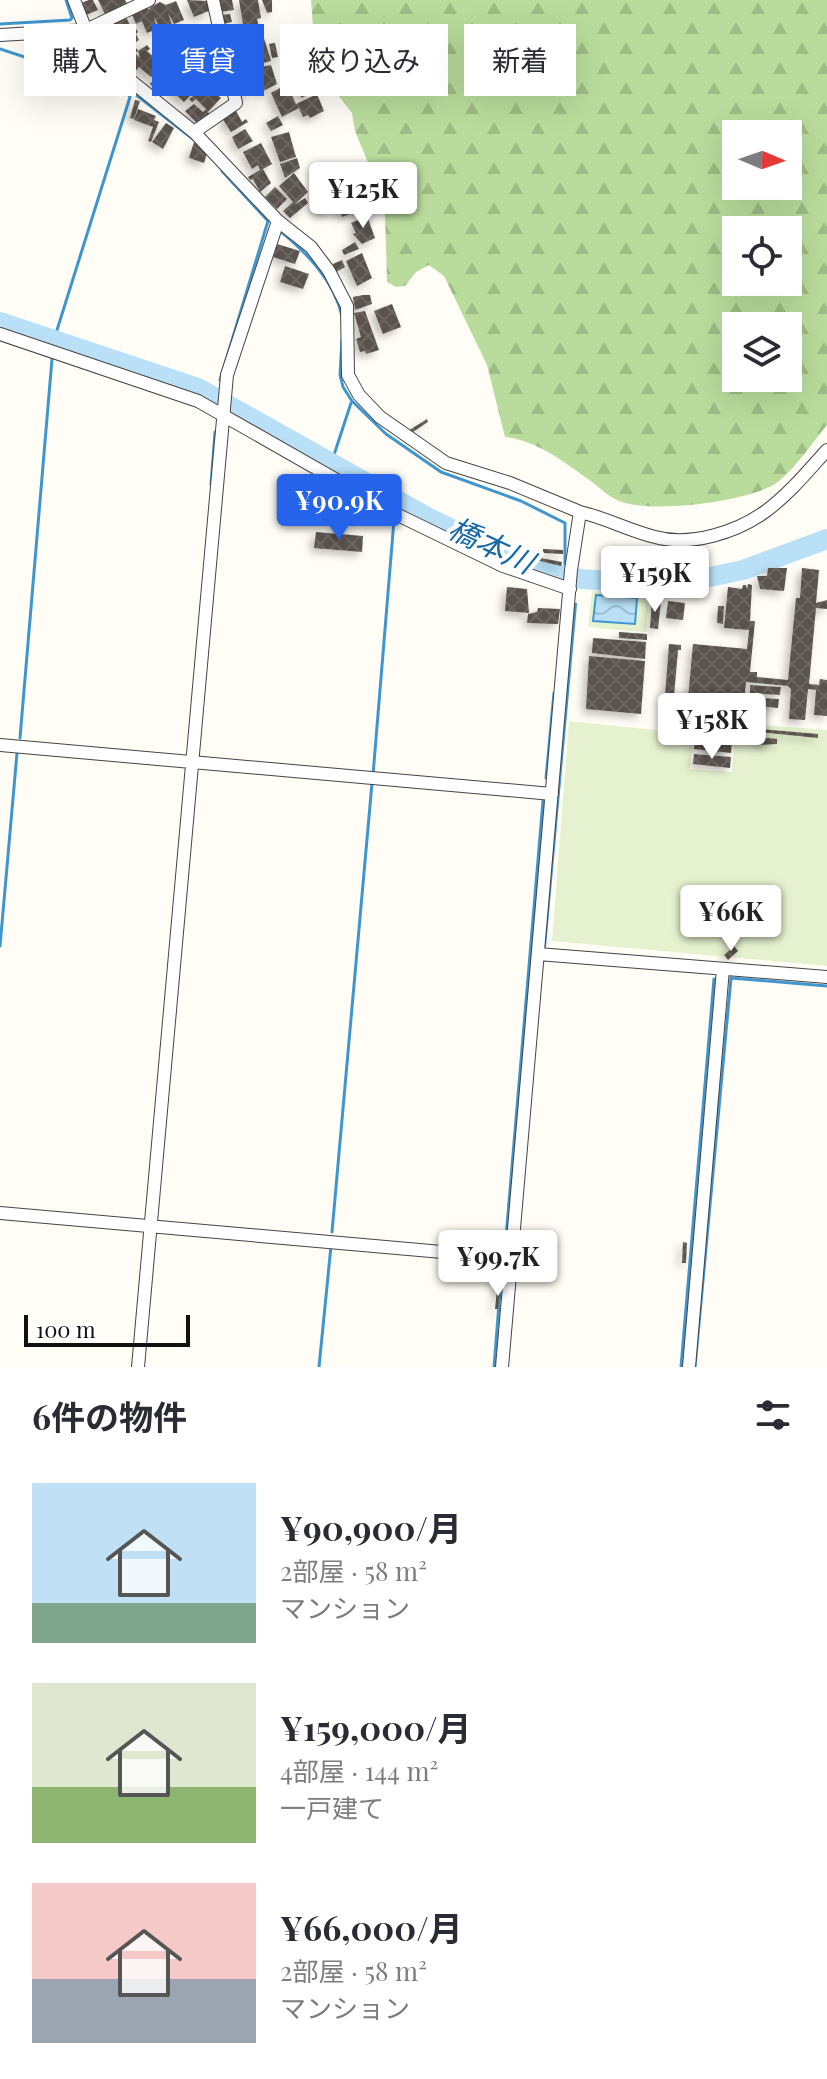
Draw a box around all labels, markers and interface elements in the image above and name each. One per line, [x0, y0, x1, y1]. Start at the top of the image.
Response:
chip: 購入 [24, 24, 136, 96]
chip: 賃貸 [152, 24, 264, 96]
chip: 絞り込み [280, 24, 448, 96]
chip: 新着 [464, 24, 576, 96]
north arrow [722, 120, 802, 200]
map controls [722, 120, 802, 392]
pin: ¥125K [307, 162, 419, 230]
text: ¥125K [327, 170, 399, 205]
button: locate [722, 216, 802, 296]
button: layers [722, 312, 802, 392]
pin: ¥90.9K [274, 474, 404, 542]
text: ¥90.9K [295, 482, 383, 517]
water label: 橋本川 [443, 507, 544, 583]
pin: ¥159K [599, 546, 711, 614]
text: ¥159K [619, 554, 691, 589]
pin: ¥158K [656, 693, 768, 761]
text: ¥158K [676, 701, 748, 736]
pin: ¥66K [684, 885, 778, 953]
text: ¥66K [698, 893, 764, 928]
pin: ¥99.7K [433, 1230, 563, 1298]
text: ¥99.7K [456, 1238, 540, 1273]
scale bar [24, 1311, 190, 1347]
text: 100 m [36, 1314, 96, 1344]
text: 6件の物件 [32, 1393, 187, 1439]
icon: filters [751, 1393, 795, 1437]
text: ¥90,900/月 [280, 1504, 462, 1550]
icon: home [96, 1515, 192, 1611]
text: 2部屋 · 58 m² [280, 1553, 427, 1588]
text: マンション [280, 1590, 410, 1625]
text: ¥159,000/月 [280, 1704, 472, 1750]
icon: home [96, 1715, 192, 1811]
text: 4部屋 · 144 m² [280, 1753, 438, 1788]
text: 一戸建て [280, 1790, 384, 1825]
text: ¥66,000/月 [280, 1904, 463, 1950]
icon: home [96, 1915, 192, 2011]
text: 2部屋 · 58 m² [280, 1953, 427, 1988]
text: マンション [280, 1990, 410, 2025]

